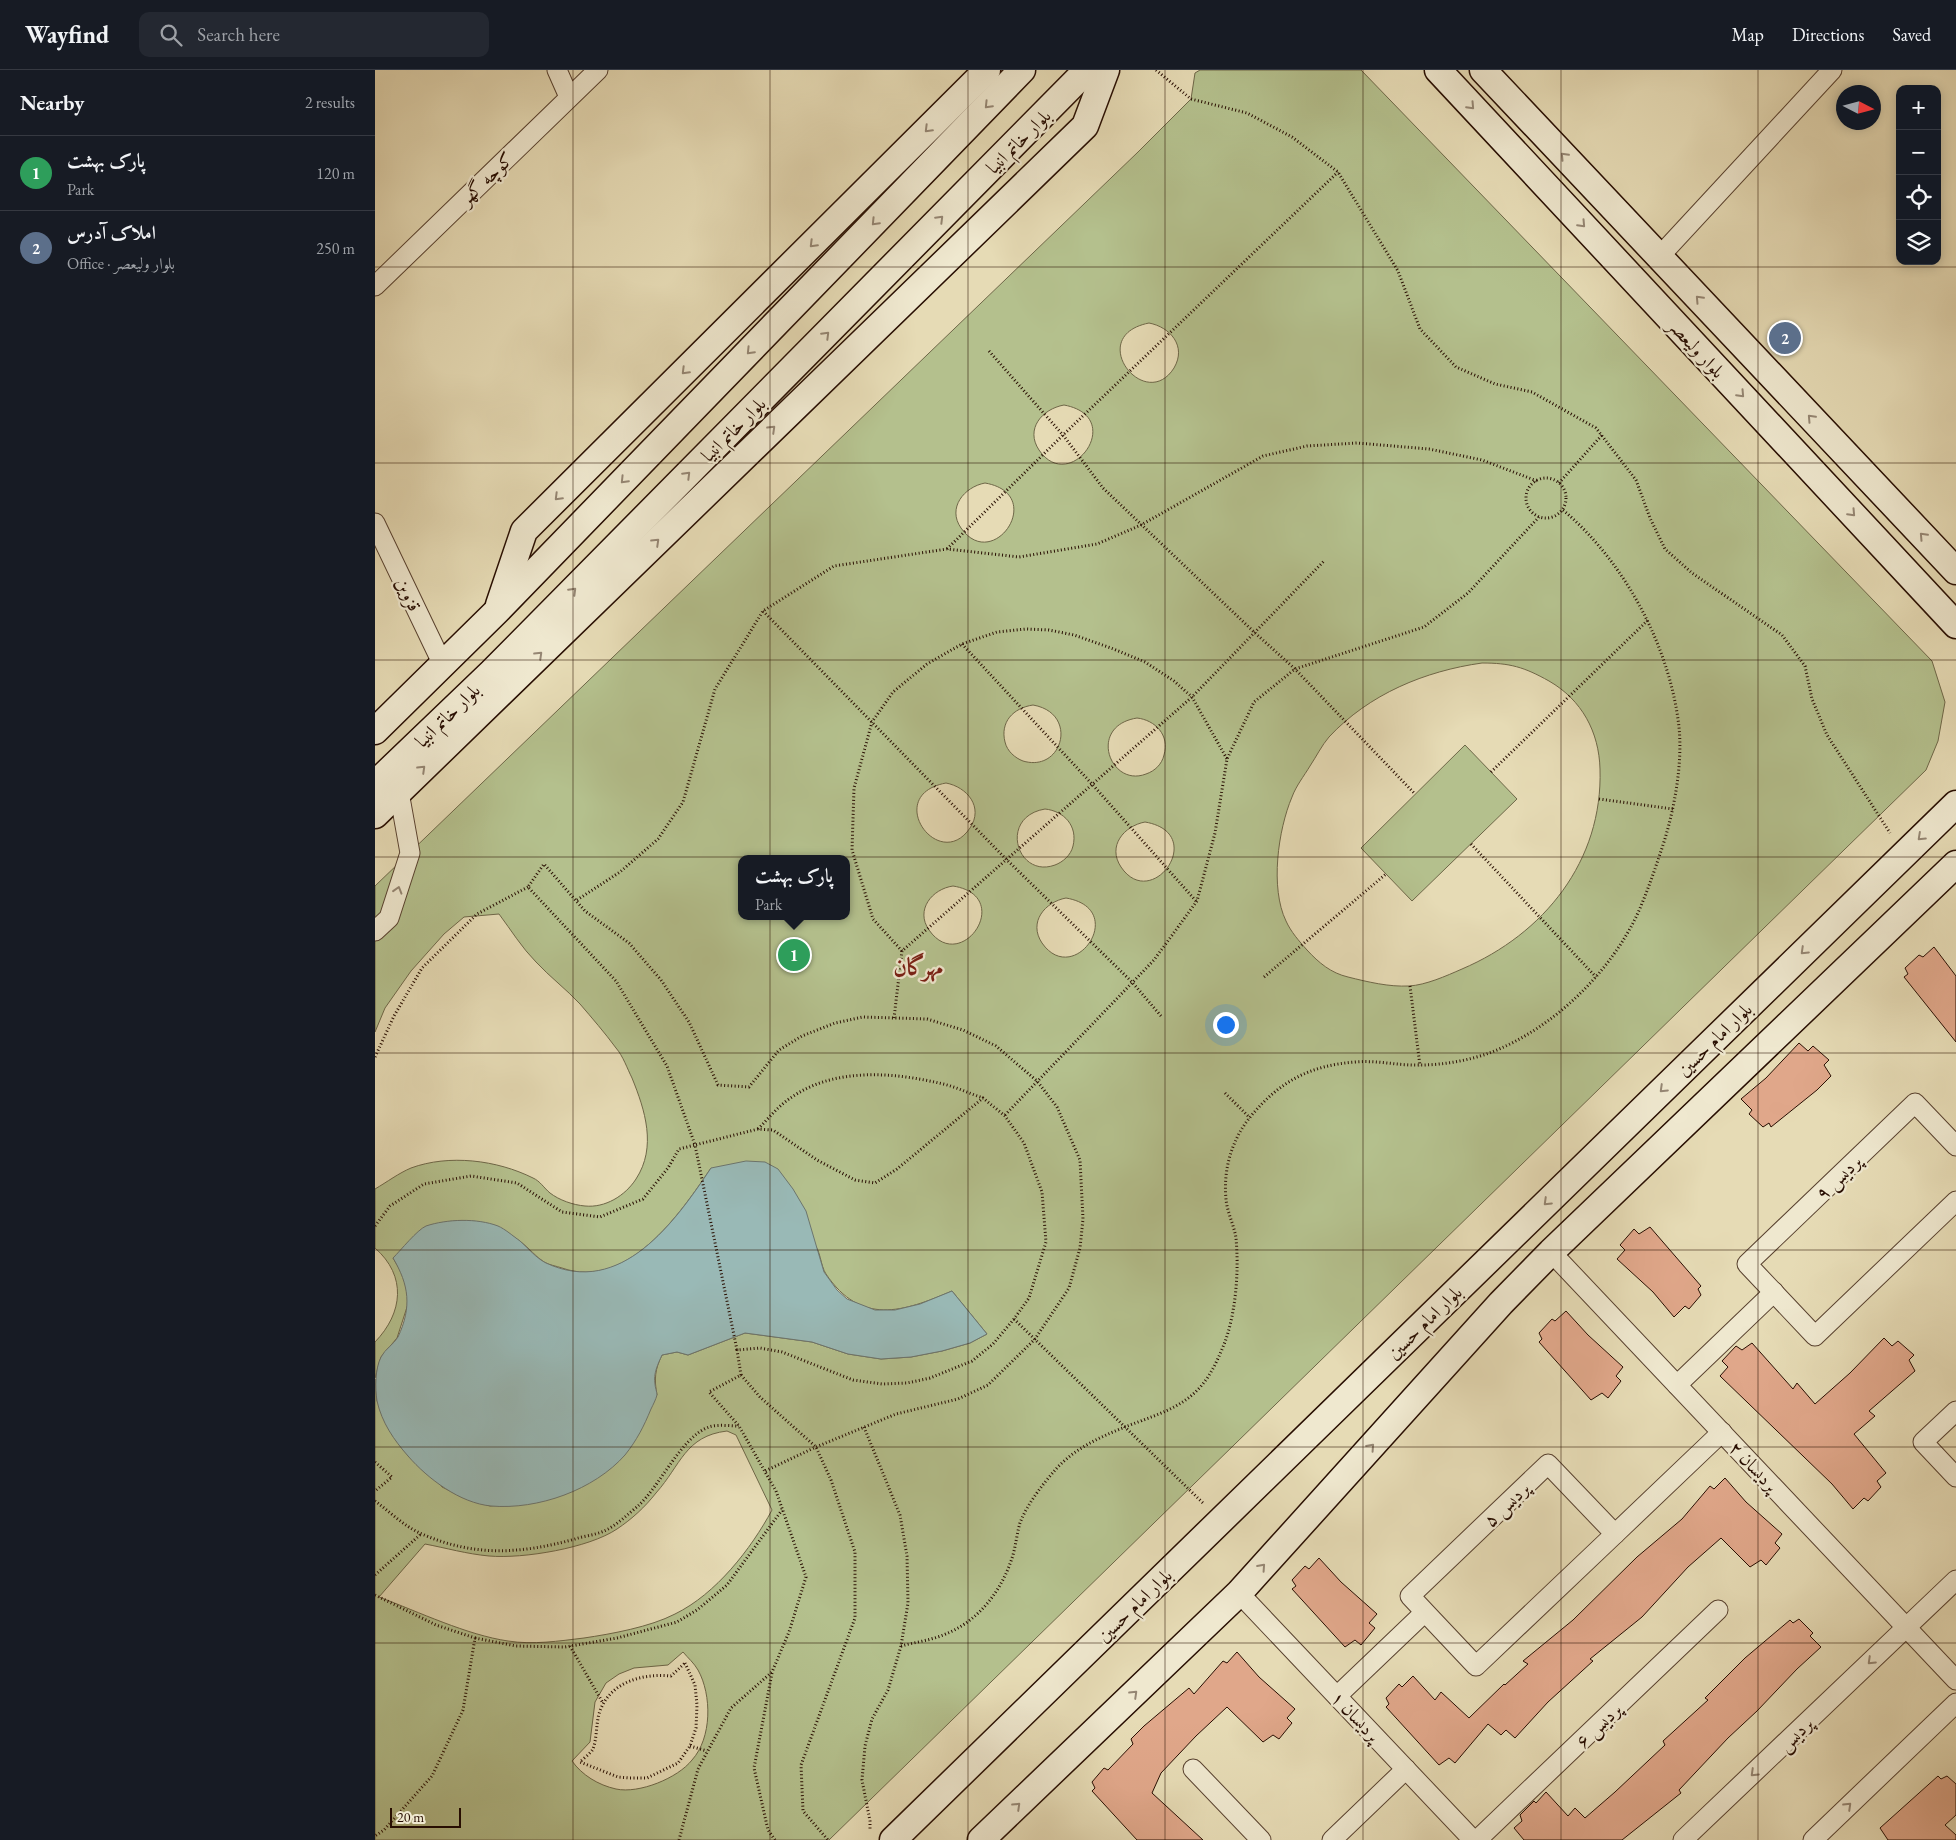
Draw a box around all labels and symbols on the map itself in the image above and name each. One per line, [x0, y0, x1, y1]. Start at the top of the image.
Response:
north arrow [1836, 85, 1881, 130]
one-way arrow [985, 99, 994, 108]
one-way arrow [1465, 100, 1474, 109]
street label: بلوار خاتم انبیا [981, 104, 1059, 182]
one-way arrow [925, 123, 934, 132]
street label: کوچه گهر [452, 146, 520, 213]
one-way arrow [1561, 152, 1570, 161]
one-way arrow [872, 216, 881, 225]
one-way arrow [934, 216, 943, 225]
one-way arrow [1576, 219, 1585, 228]
one-way arrow [810, 238, 819, 247]
one-way arrow [1696, 296, 1705, 305]
street label: بلوار ولیعصر [1661, 312, 1731, 383]
pin: 2 [1769, 319, 1801, 357]
one-way arrow [820, 331, 829, 340]
one-way arrow [747, 345, 756, 354]
one-way arrow [682, 365, 691, 374]
one-way arrow [1735, 389, 1744, 398]
street label: بلوار خاتم انبیا [696, 392, 774, 470]
one-way arrow [1808, 414, 1817, 423]
one-way arrow [767, 426, 776, 435]
one-way arrow [681, 472, 690, 481]
one-way arrow [621, 474, 630, 483]
one-way arrow [554, 492, 563, 501]
one-way arrow [1846, 508, 1855, 517]
one-way arrow [1920, 532, 1929, 541]
one-way arrow [650, 539, 659, 548]
street label: قزوین [390, 573, 427, 615]
one-way arrow [567, 587, 576, 596]
one-way arrow [533, 652, 542, 661]
street label: بلوار خاتم انبیا [409, 678, 488, 756]
one-way arrow [417, 766, 426, 775]
one-way arrow [1917, 831, 1926, 840]
one-way arrow [392, 886, 402, 894]
pin: 1 [778, 936, 810, 974]
one-way arrow [1801, 945, 1810, 954]
district label: مهرگان [893, 951, 943, 983]
street label: بلوار امام حسین [1671, 997, 1760, 1085]
your location [1213, 1012, 1239, 1038]
one-way arrow [1660, 1083, 1669, 1092]
street label: پردیس ۹ [1810, 1148, 1869, 1206]
one-way arrow [1543, 1196, 1552, 1205]
street label: بلوار امام حسین [1381, 1280, 1470, 1368]
street label: پردیسان ۲ [1724, 1435, 1785, 1498]
one-way arrow [1365, 1443, 1374, 1452]
street label: پردیس ۵ [1478, 1475, 1537, 1533]
street label: بلوار امام حسین [1091, 1563, 1180, 1651]
one-way arrow [1256, 1564, 1265, 1573]
one-way arrow [1868, 1655, 1877, 1664]
street label: پردیسان ۱ [1326, 1685, 1387, 1748]
one-way arrow [1128, 1691, 1137, 1700]
street label: پردیس ۶ [1570, 1696, 1629, 1754]
street label: پردیس [1772, 1710, 1820, 1758]
one-way arrow [1750, 1767, 1759, 1776]
one-way arrow [1011, 1803, 1020, 1812]
one-way arrow [1842, 1803, 1851, 1812]
scale bar [390, 1805, 461, 1828]

